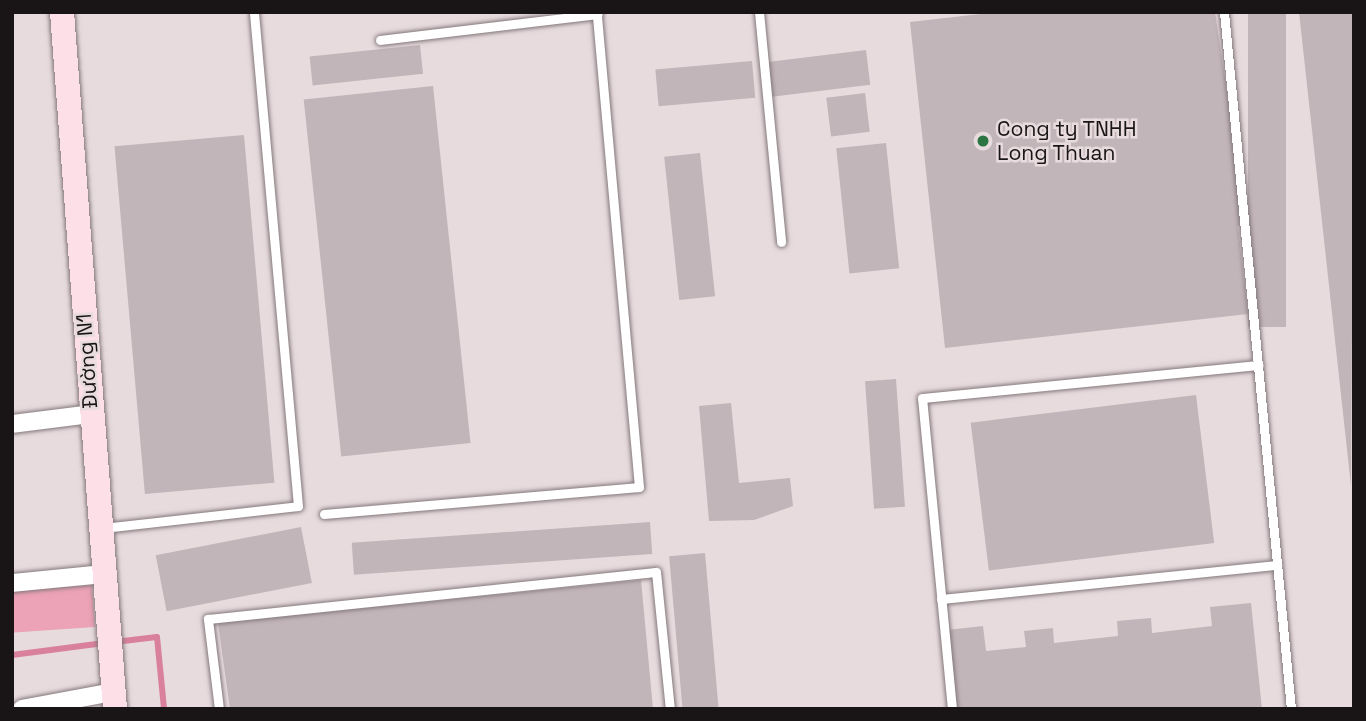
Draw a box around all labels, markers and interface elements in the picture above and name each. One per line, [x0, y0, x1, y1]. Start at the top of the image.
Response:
place label: Cong ty TNHH Long Thuan [997, 116, 1137, 166]
marker: Cong ty TNHH Long Thuan [975, 133, 991, 149]
street label: Đường N1 [71, 313, 103, 409]

